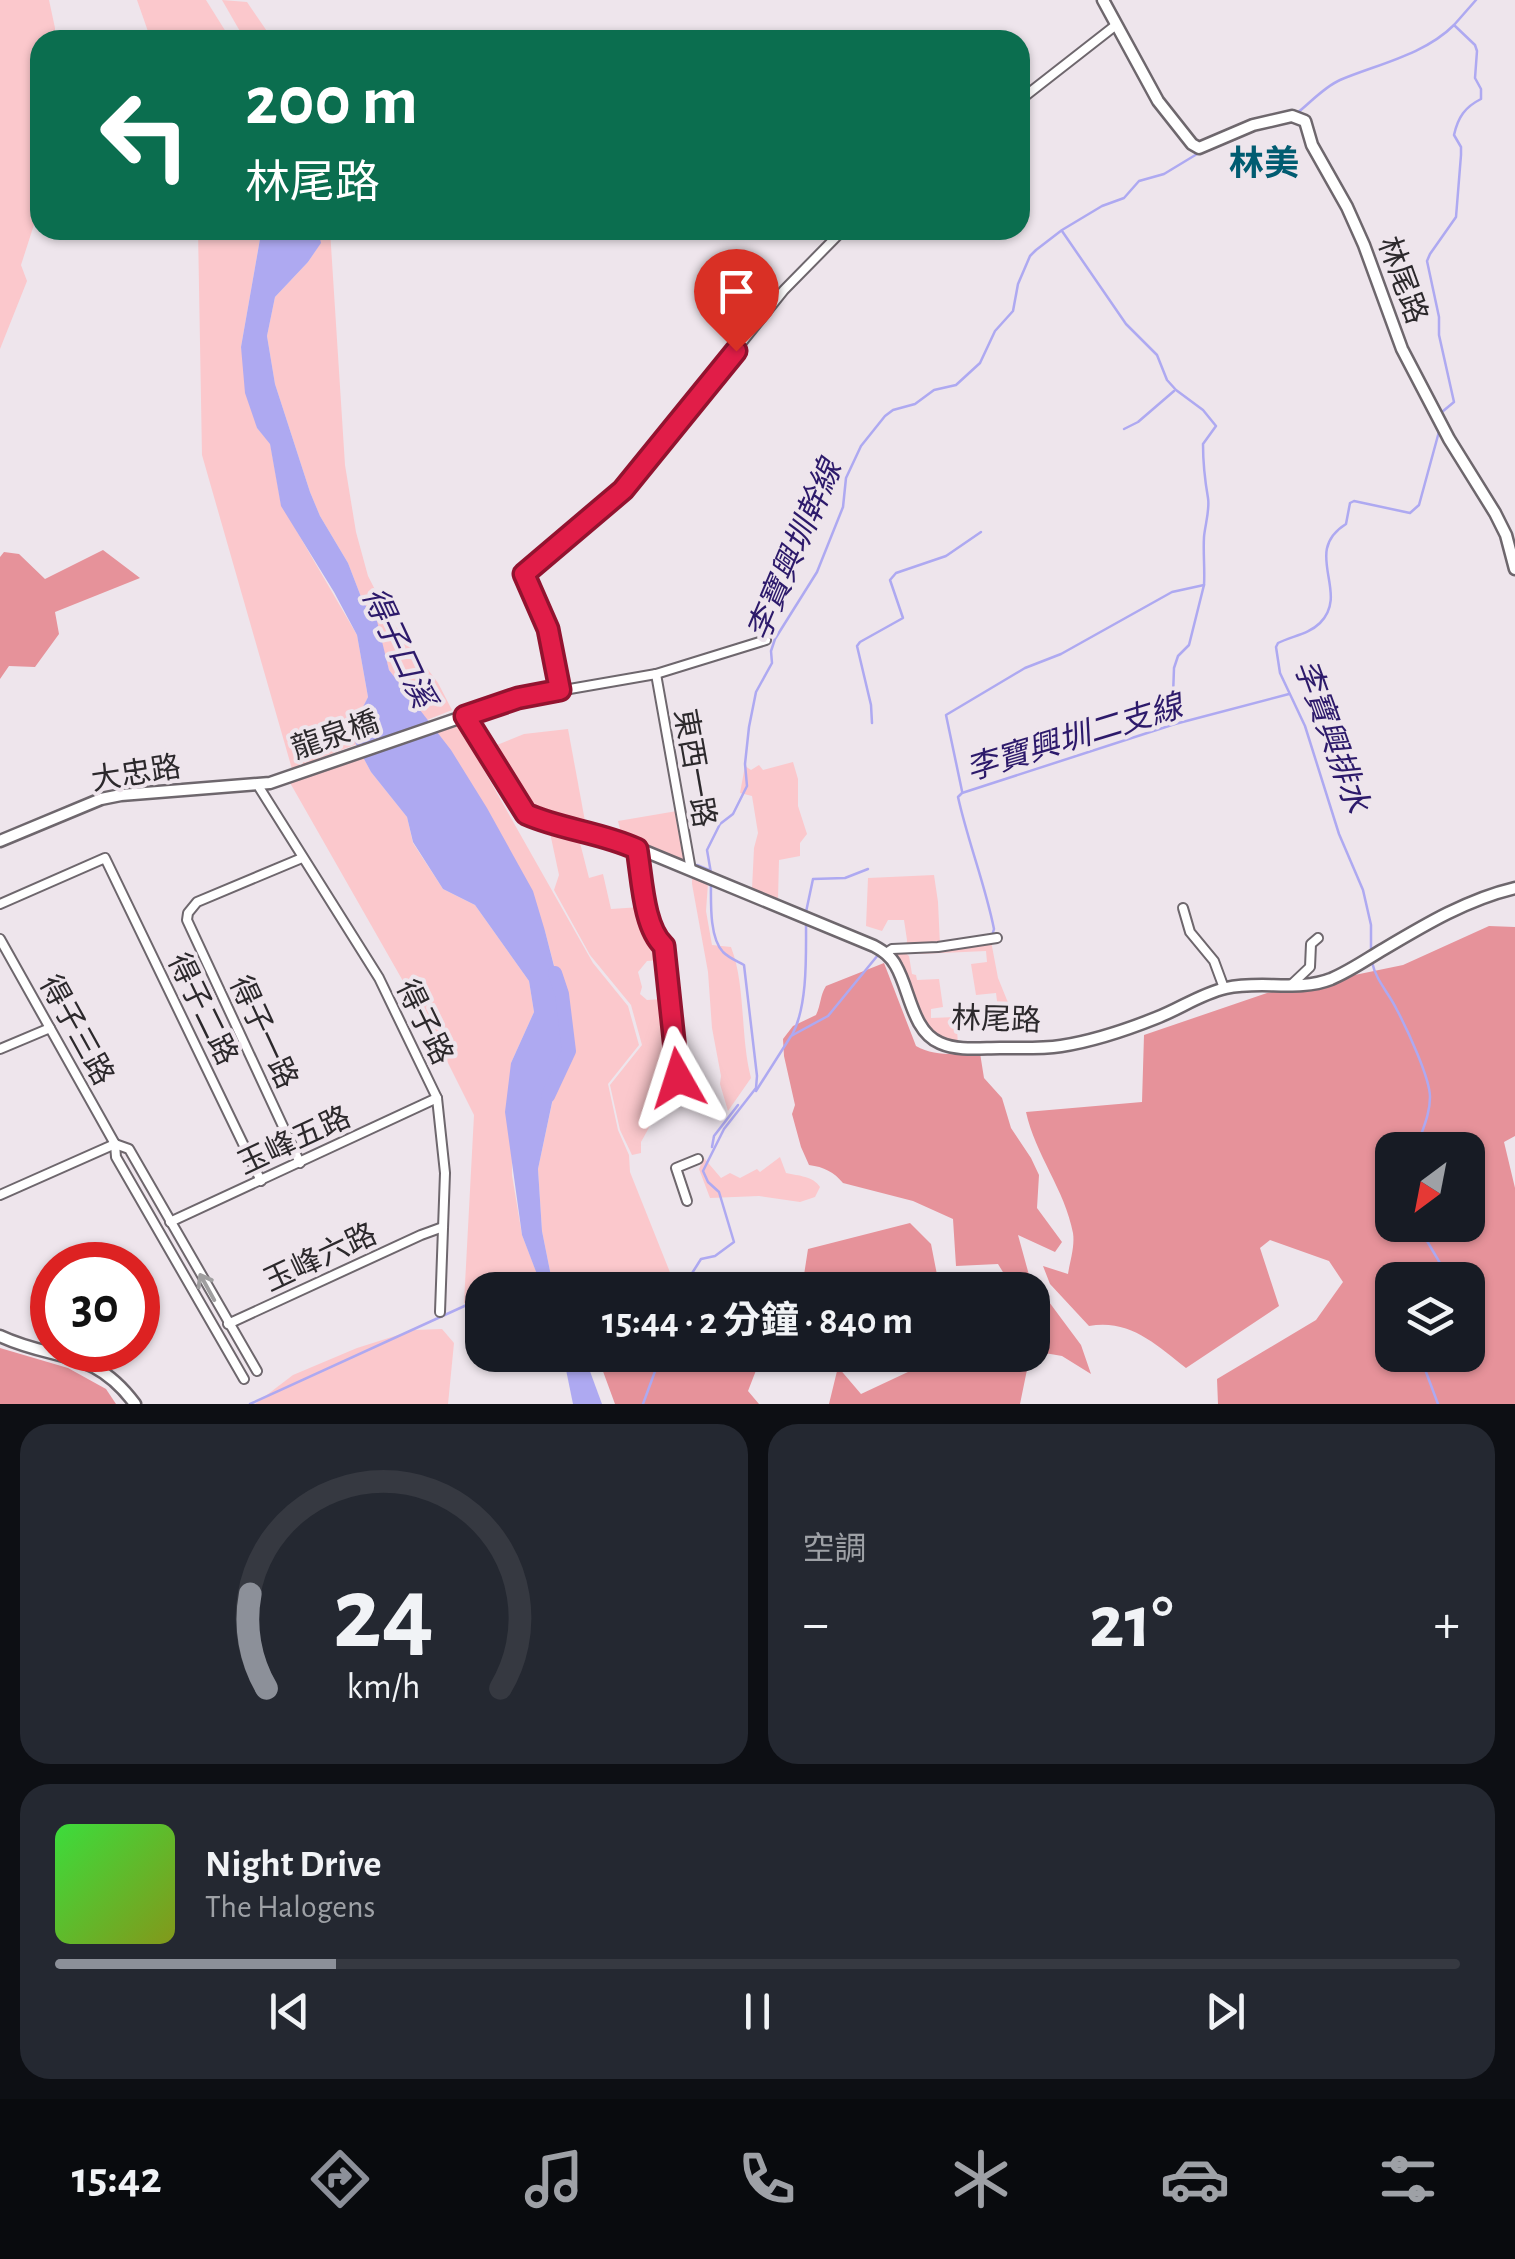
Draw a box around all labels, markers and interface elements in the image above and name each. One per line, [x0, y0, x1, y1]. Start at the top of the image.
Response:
text: 200 m [245, 67, 418, 137]
icon: left [80, 70, 210, 200]
district label: 林美 [1229, 145, 1299, 182]
text: 林尾路 [245, 161, 380, 206]
street label: 林尾路 [1373, 232, 1433, 328]
pin [694, 249, 779, 352]
icon: arrive [709, 264, 764, 319]
water label: 李寶興圳幹線 [741, 452, 848, 645]
water label: 得子口溪 [357, 582, 442, 716]
water label: 李寶興排水 [1289, 655, 1376, 819]
water label: 李寶興圳二支線 [962, 687, 1189, 786]
street label: 龍泉橋 [287, 705, 383, 765]
street label: 東西一路 [669, 706, 721, 830]
street label: 大忠路 [89, 750, 183, 796]
street label: 得子二路 [162, 948, 244, 1070]
street label: 得子三路 [34, 970, 120, 1090]
street label: 得子一路 [224, 971, 304, 1093]
street label: 得子路 [391, 975, 459, 1069]
street label: 林尾路 [950, 1001, 1042, 1037]
position arrow [626, 1026, 730, 1130]
street label: 玉峰五路 [233, 1100, 355, 1180]
north arrow [1375, 1132, 1485, 1242]
map controls [1375, 1132, 1485, 1372]
street label: 玉峰六路 [259, 1217, 381, 1297]
speed limit sign: 30 [30, 1242, 160, 1372]
button: layers [1375, 1262, 1485, 1372]
one-way arrow [197, 1273, 217, 1302]
text: 15:44 · 2 分鐘 · 840 m [602, 1303, 913, 1341]
text: 空調 [803, 1533, 867, 1565]
text: 24 [333, 1563, 434, 1667]
text: 21° [1089, 1586, 1173, 1661]
text: − [803, 1597, 829, 1652]
text: + [1434, 1597, 1460, 1652]
text: km/h [347, 1669, 421, 1705]
text: Night Drive [205, 1846, 381, 1884]
text: The Halogens [205, 1891, 375, 1923]
icon: previous [262, 1984, 317, 2039]
icon: pause [730, 1984, 785, 2039]
icon: next [1198, 1984, 1253, 2039]
icon: directions [305, 2144, 375, 2214]
icon: music [519, 2144, 589, 2214]
icon: phone [732, 2144, 802, 2214]
icon: climate [946, 2144, 1016, 2214]
icon: car [1160, 2144, 1230, 2214]
icon: filters [1373, 2144, 1443, 2214]
text: 15:42 [72, 2156, 162, 2201]

